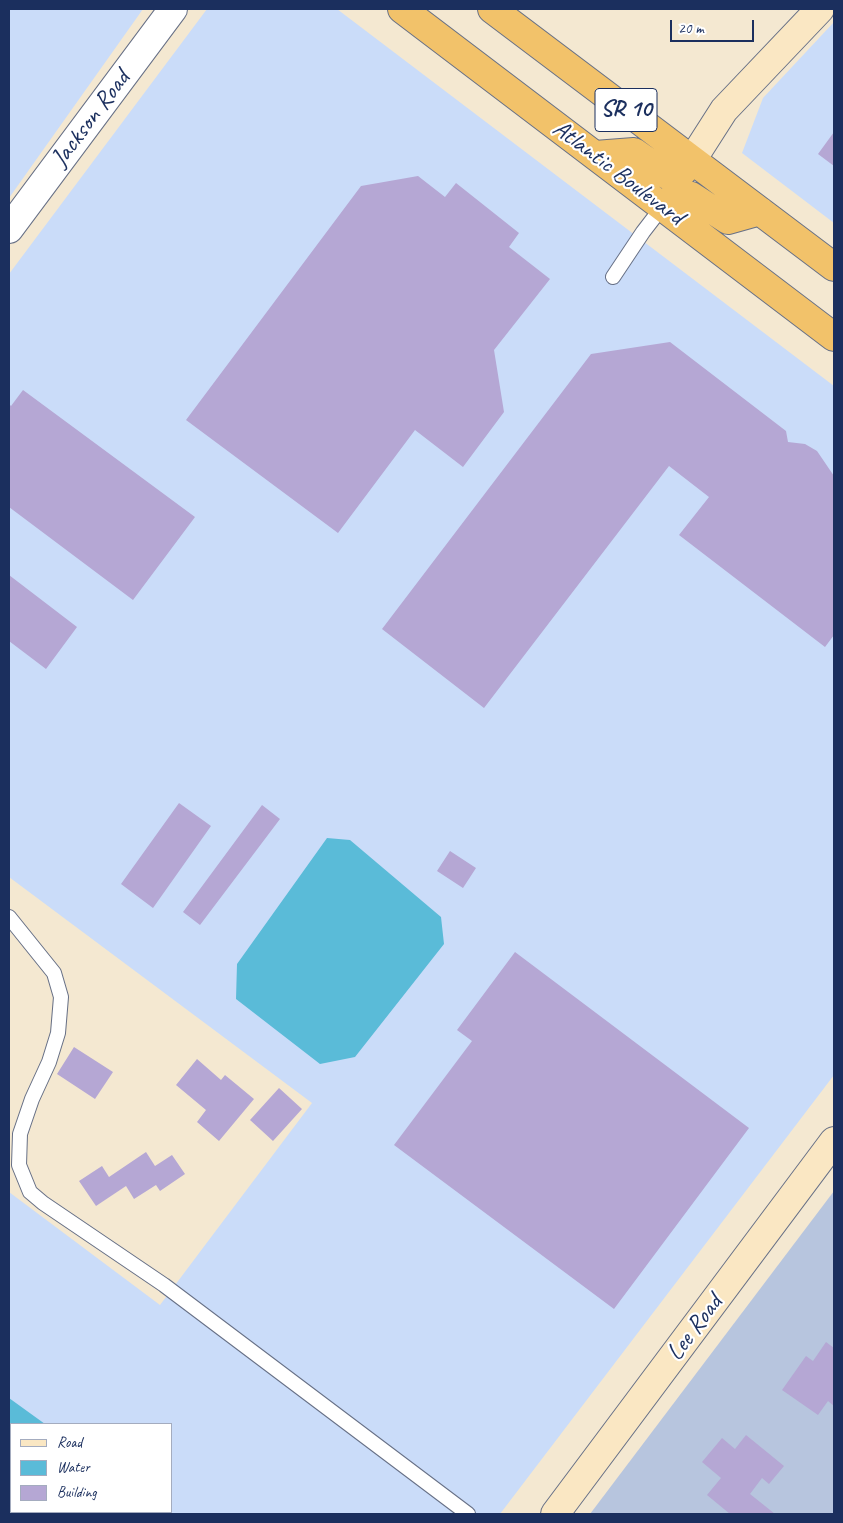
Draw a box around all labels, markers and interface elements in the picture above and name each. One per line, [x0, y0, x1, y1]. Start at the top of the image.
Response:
scale bar [673, 10, 757, 42]
text: 20 m [678, 19, 704, 38]
street label: Jackson Road [45, 65, 137, 173]
road number: SR 10 [595, 88, 657, 132]
street label: Atlantic Boulevard [546, 114, 690, 232]
street label: Lee Road [661, 1289, 729, 1367]
legend [10, 1423, 172, 1513]
text: Road [57, 1433, 82, 1452]
text: Water [57, 1458, 90, 1477]
text: Building [57, 1483, 96, 1502]

